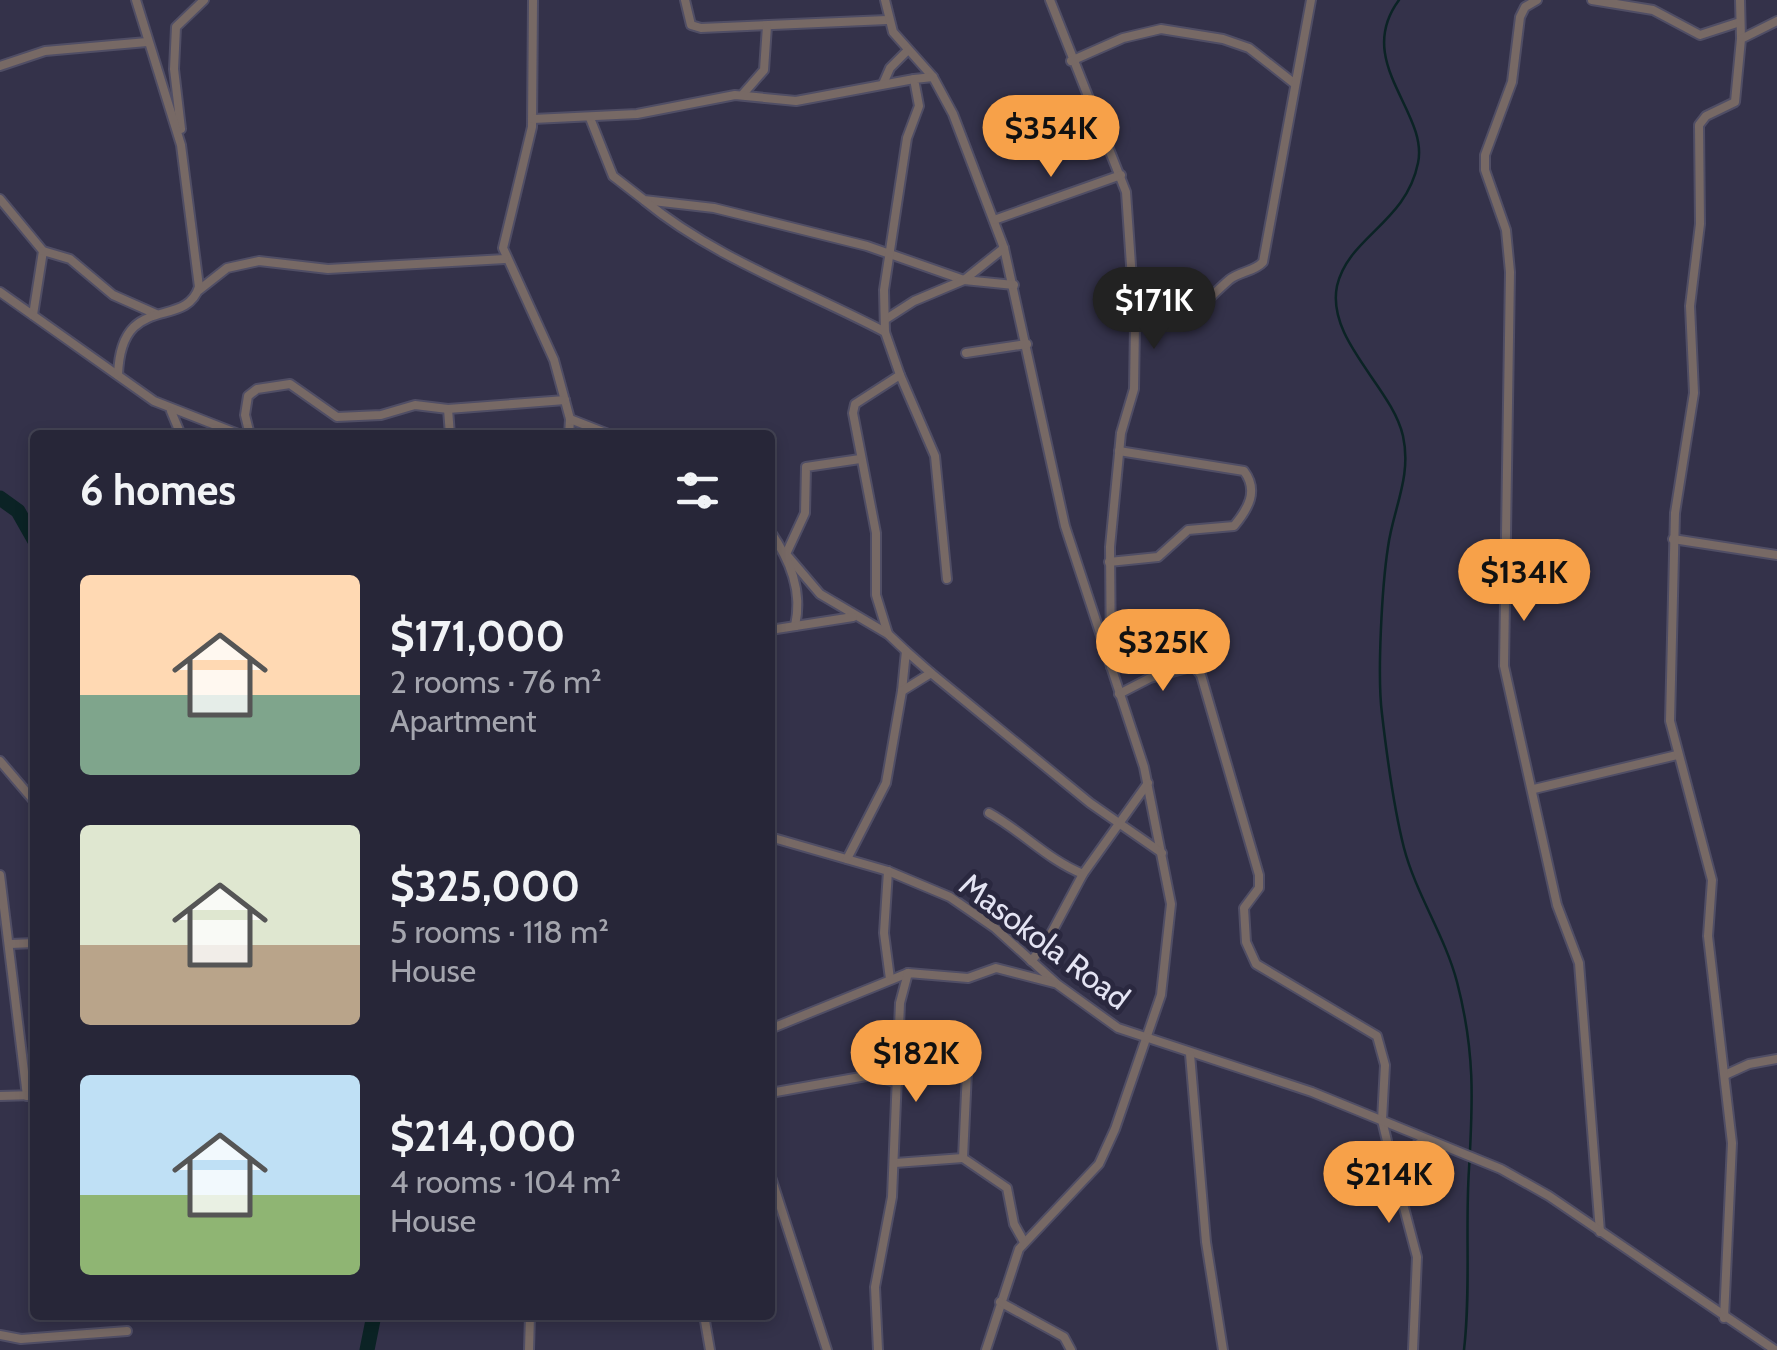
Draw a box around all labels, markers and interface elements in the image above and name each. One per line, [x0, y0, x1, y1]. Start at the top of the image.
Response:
pin: $354K [981, 95, 1121, 180]
text: $354K [1005, 108, 1097, 147]
pin: $171K [1084, 267, 1224, 352]
text: $171K [1115, 280, 1193, 319]
icon: filters [670, 463, 725, 518]
text: 6 homes [80, 464, 236, 516]
pin: $134K [1454, 539, 1594, 624]
text: $134K [1480, 552, 1568, 591]
pin: $325K [1093, 609, 1233, 694]
text: $171,000 [390, 610, 565, 662]
icon: home [160, 615, 280, 735]
text: $325K [1118, 622, 1208, 661]
text: 2 rooms · 76 m² [390, 662, 602, 701]
text: Apartment [390, 701, 537, 740]
text: $325,000 [390, 860, 580, 912]
street label: Masokola Road [952, 864, 1138, 1018]
icon: home [160, 865, 280, 985]
text: 5 rooms · 118 m² [390, 912, 609, 951]
text: House [390, 951, 476, 990]
pin: $182K [846, 1020, 986, 1105]
text: $182K [873, 1033, 959, 1072]
text: $214,000 [390, 1110, 576, 1162]
icon: home [160, 1115, 280, 1235]
pin: $214K [1319, 1141, 1459, 1226]
text: $214K [1345, 1154, 1433, 1193]
text: 4 rooms · 104 m² [390, 1162, 621, 1201]
text: House [390, 1201, 476, 1240]

